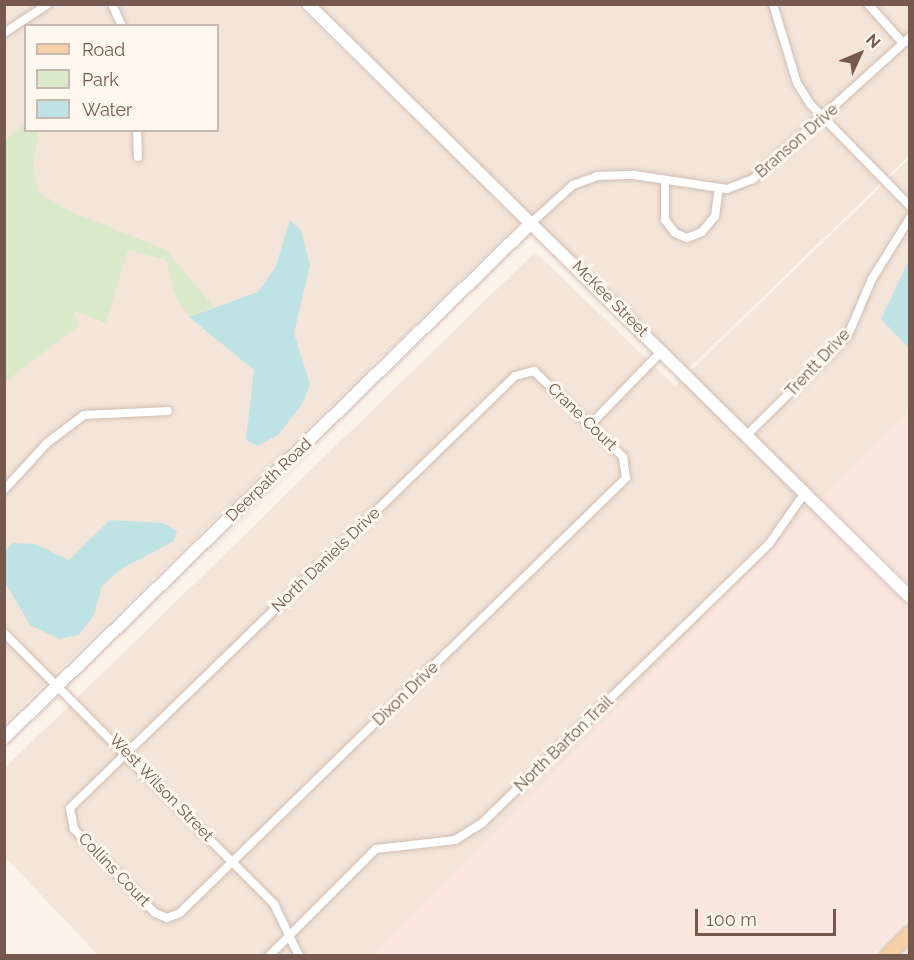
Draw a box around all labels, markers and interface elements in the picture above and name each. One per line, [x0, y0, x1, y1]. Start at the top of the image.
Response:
legend [24, 24, 219, 132]
north arrow [830, 24, 890, 84]
text: N [862, 30, 884, 52]
text: Road [82, 39, 125, 60]
text: Park [82, 69, 119, 90]
text: Water [82, 99, 132, 120]
street label: Branson Drive [752, 100, 842, 182]
street label: McKee Street [568, 257, 652, 341]
street label: Trentt Drive [782, 325, 854, 401]
street label: Crane Court [543, 379, 621, 455]
street label: Deerpath Road [222, 434, 316, 526]
street label: North Daniels Drive [268, 504, 384, 616]
street label: Dixon Drive [369, 658, 443, 730]
street label: North Barton Trail [511, 692, 617, 796]
street label: West Wilson Street [105, 730, 217, 846]
street label: Collins Court [74, 829, 154, 911]
scale bar [698, 897, 839, 935]
text: 100 m [706, 909, 757, 930]

